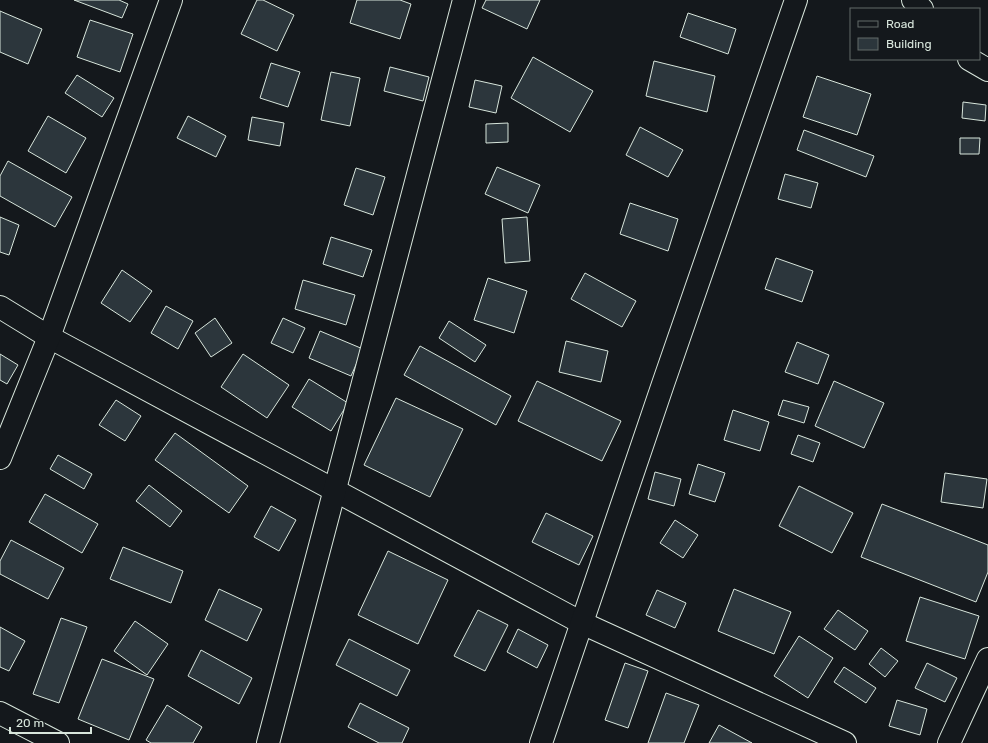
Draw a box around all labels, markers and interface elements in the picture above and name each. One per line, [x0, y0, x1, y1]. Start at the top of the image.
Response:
legend [850, 8, 980, 60]
text: Road [886, 17, 914, 31]
text: Building [886, 37, 932, 51]
scale bar [10, 709, 91, 735]
text: 20 m [16, 716, 44, 730]

